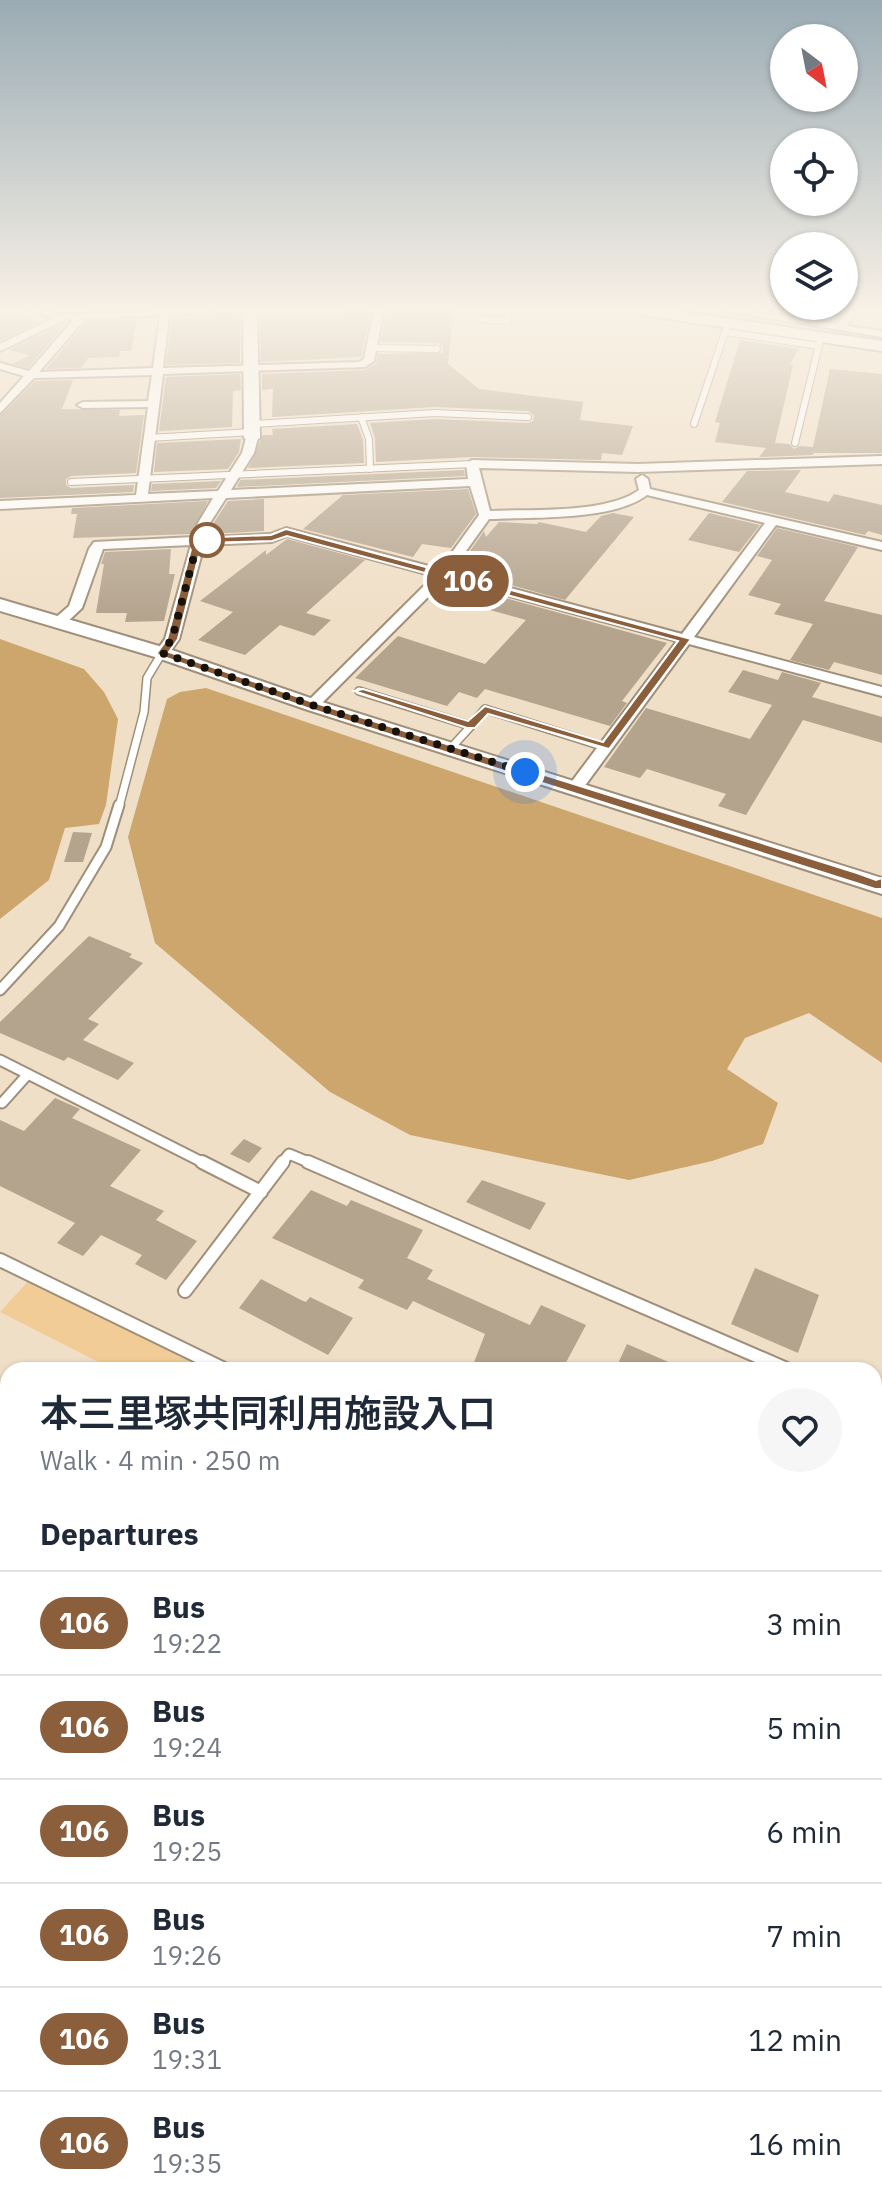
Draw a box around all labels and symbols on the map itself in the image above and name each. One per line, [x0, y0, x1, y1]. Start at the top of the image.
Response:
north arrow [770, 24, 858, 112]
unlabelled marker [190, 523, 224, 557]
line badge: 106 [422, 555, 514, 607]
your location [505, 752, 545, 792]

